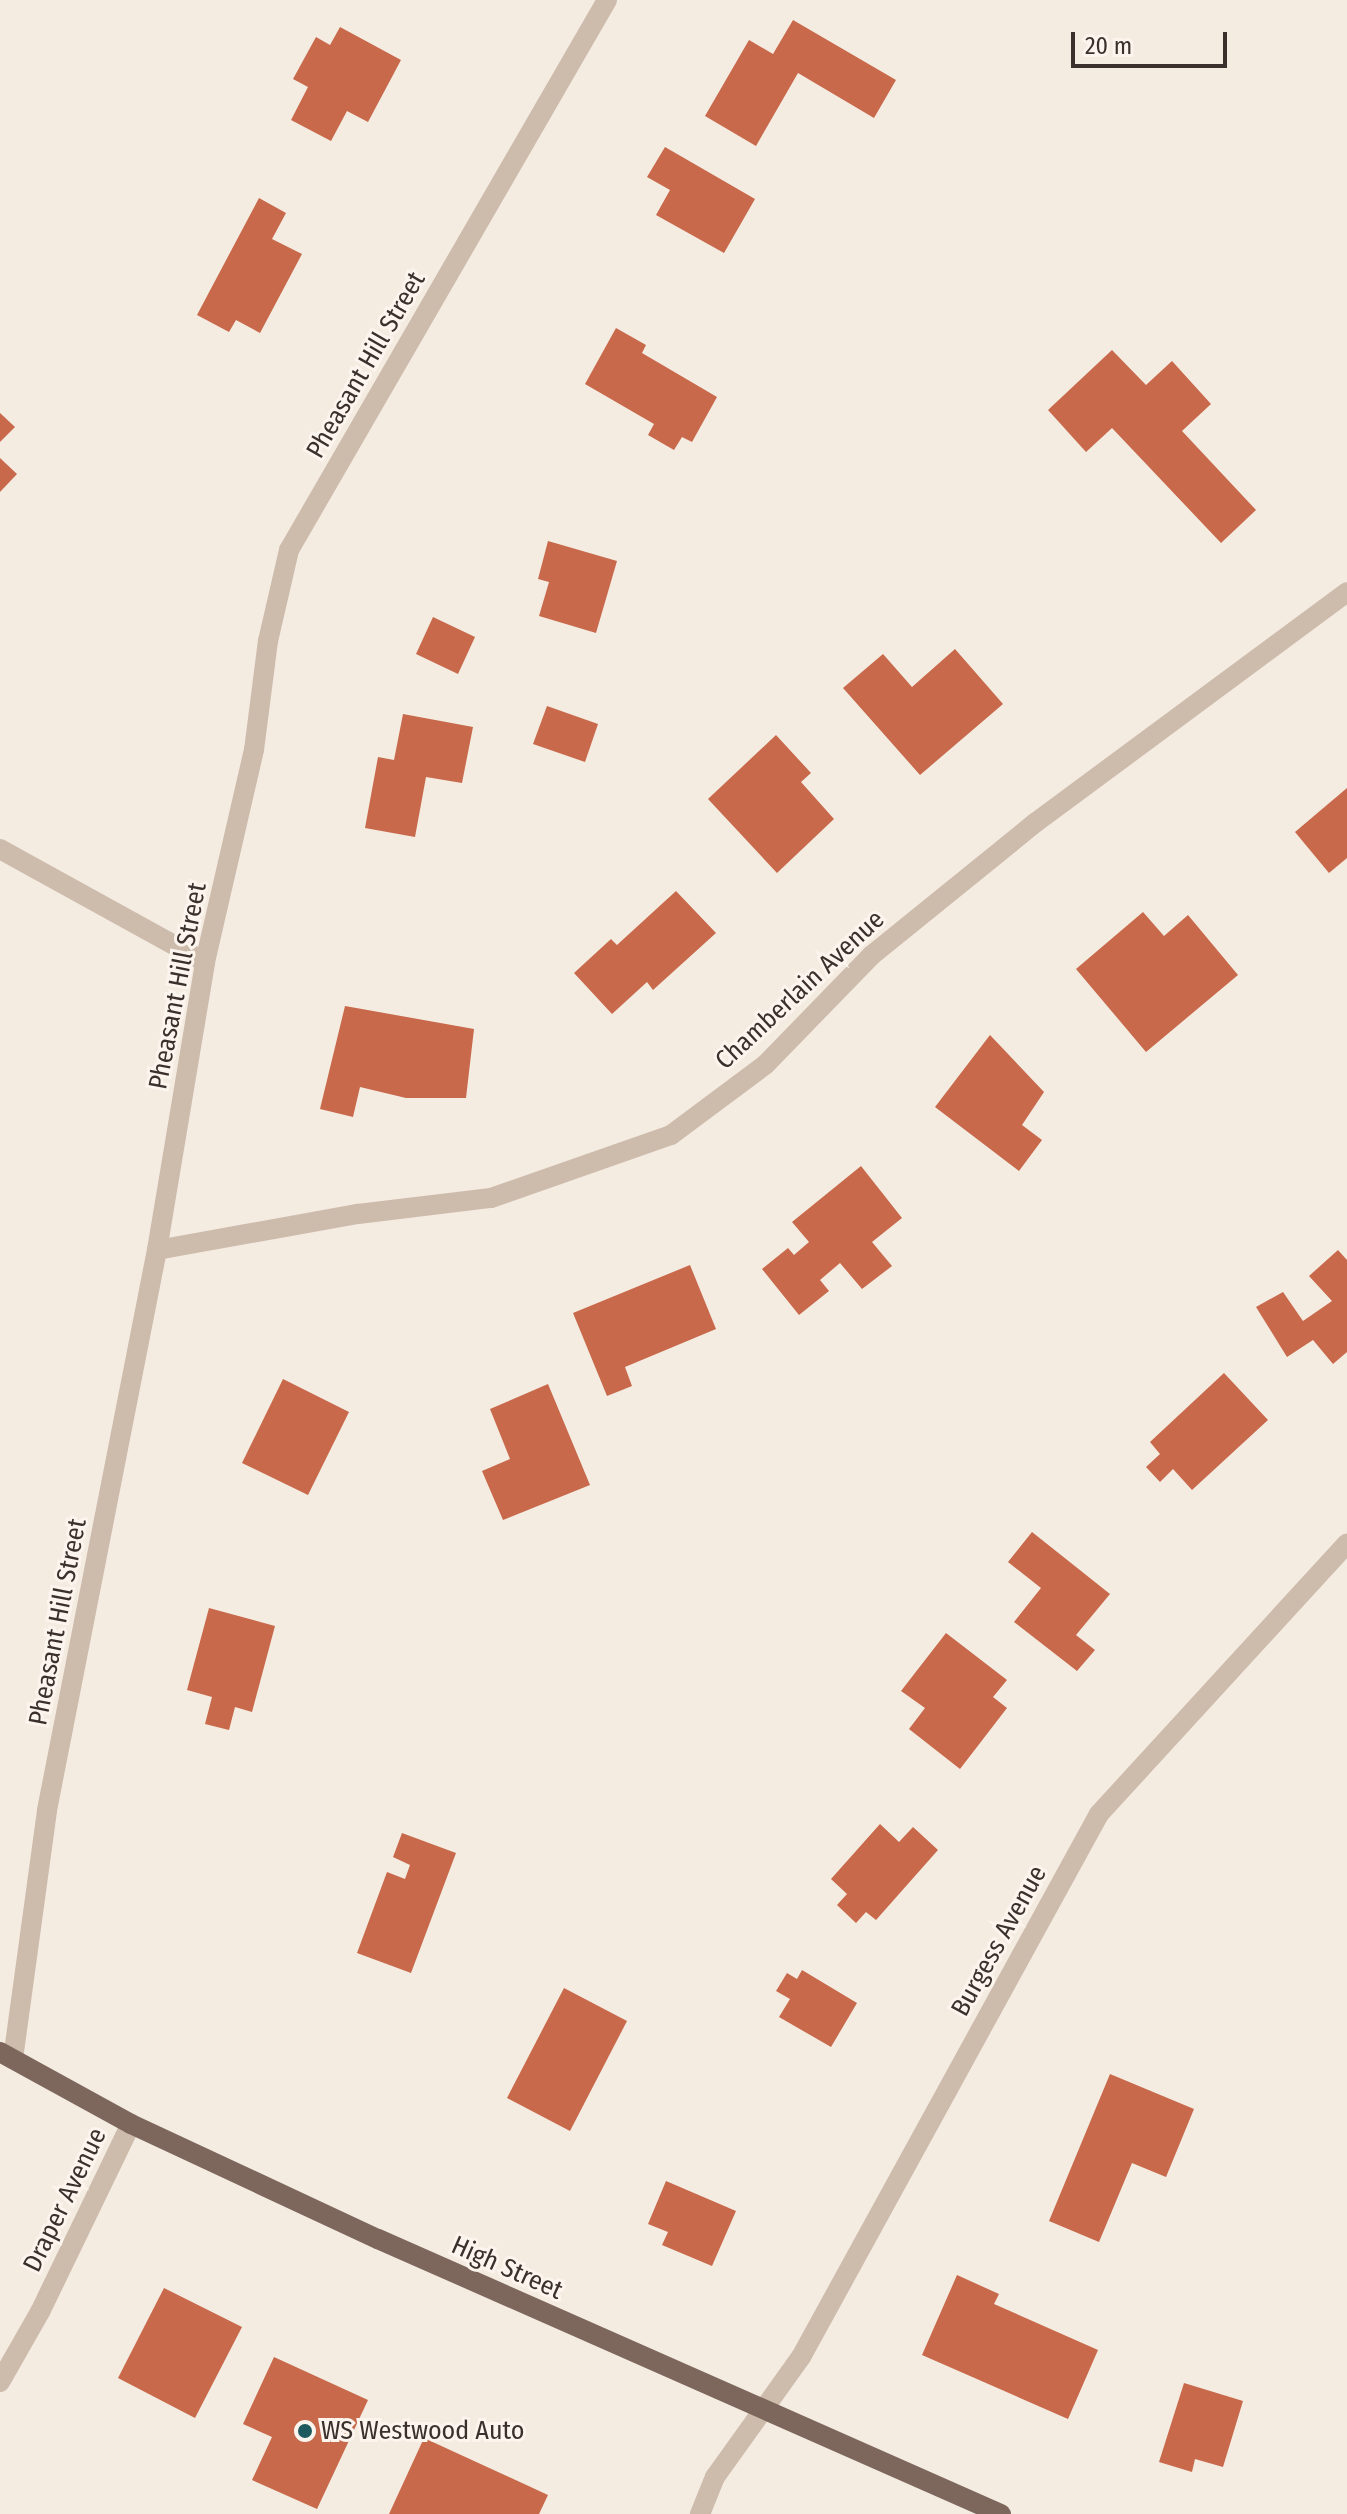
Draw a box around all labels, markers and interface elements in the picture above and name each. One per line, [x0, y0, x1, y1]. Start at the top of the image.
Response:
scale bar [1075, 16, 1231, 66]
text: 20 m [1085, 32, 1132, 60]
street label: Pheasant Hill Street [300, 266, 432, 464]
street label: Pheasant Hill Street [143, 880, 213, 1092]
street label: Chamberlain Avenue [709, 904, 891, 1076]
street label: Pheasant Hill Street [23, 1516, 93, 1728]
street label: Burgess Avenue [945, 1860, 1053, 2022]
street label: Draper Avenue [17, 2123, 113, 2277]
street label: High Street [447, 2230, 567, 2306]
place label: WS Westwood Auto [321, 2415, 524, 2447]
marker: WS Westwood Auto [296, 2422, 314, 2440]

